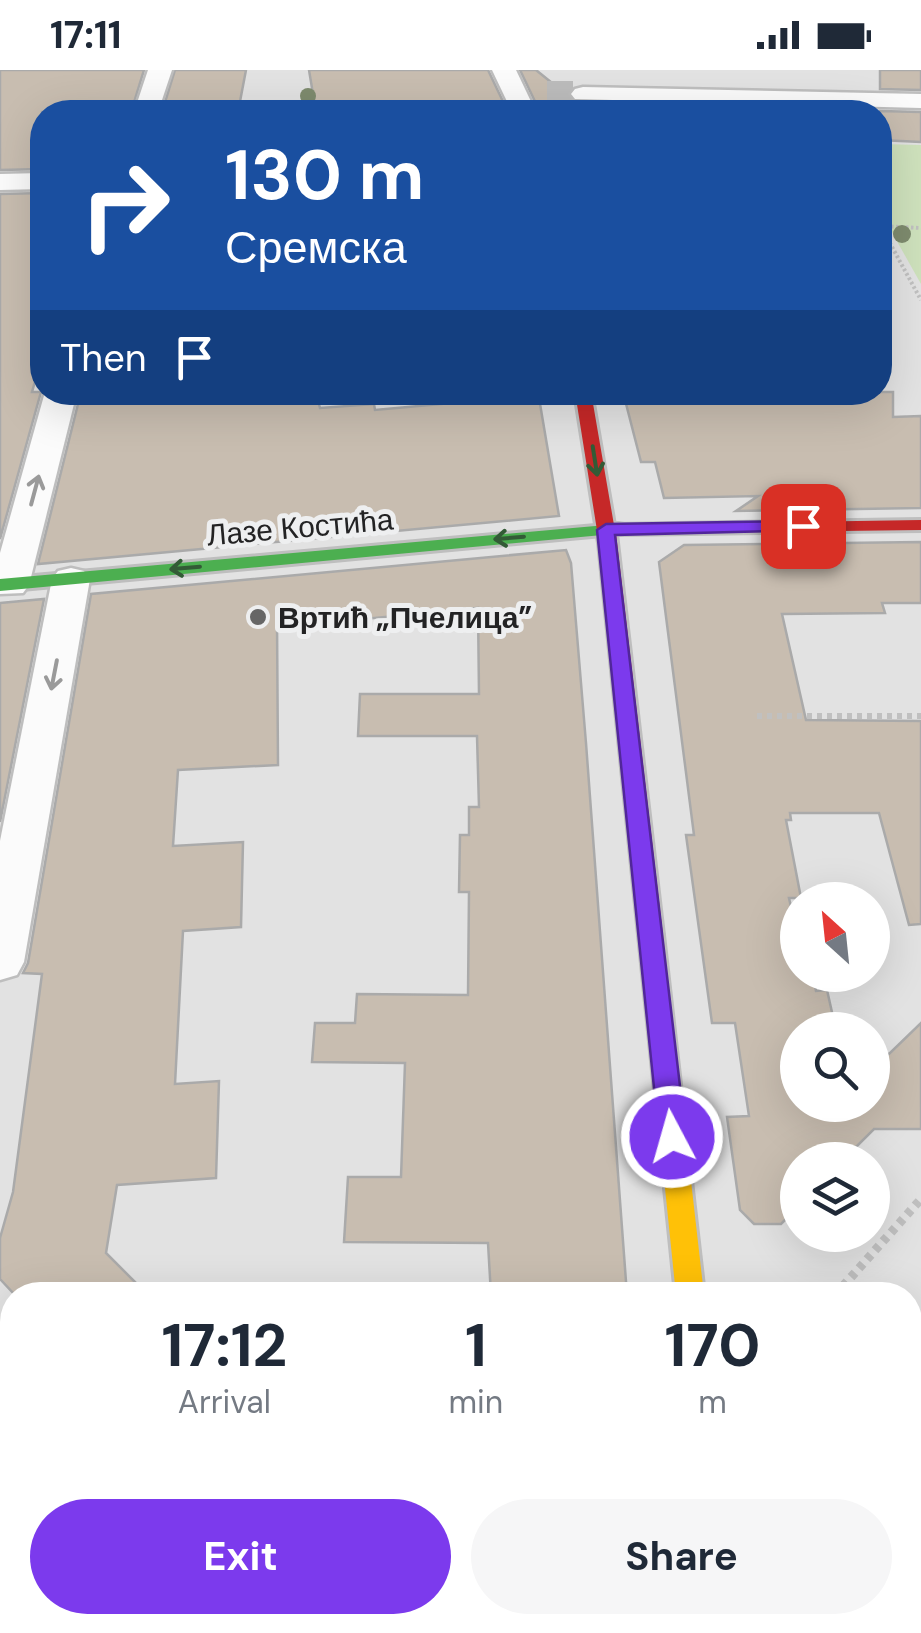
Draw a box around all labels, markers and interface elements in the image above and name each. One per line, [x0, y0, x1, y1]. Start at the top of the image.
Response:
text: 17:11 [50, 10, 122, 60]
text: 130 m [225, 130, 424, 221]
icon: right [60, 140, 190, 270]
text: Сремска [225, 218, 407, 277]
icon: arrive [167, 330, 222, 385]
text: Then [60, 333, 147, 383]
one-way arrow [586, 444, 605, 477]
one-way arrow [27, 475, 46, 506]
pin [761, 484, 846, 569]
street label: Лазе Костића [205, 499, 395, 555]
icon: arrive [776, 499, 831, 554]
one-way arrow [493, 529, 525, 548]
one-way arrow [170, 559, 202, 578]
place label: Вртић „Пчелица” [278, 598, 532, 637]
marker: Вртић „Пчелица” [247, 606, 269, 628]
one-way arrow [43, 658, 62, 690]
north arrow [780, 882, 890, 992]
map controls [780, 882, 890, 1252]
button: search [780, 1012, 890, 1122]
position arrow [620, 1085, 724, 1189]
button: layers [780, 1142, 890, 1252]
text: 17:12 [161, 1306, 287, 1385]
text: 1 [465, 1306, 487, 1385]
text: 170 [665, 1306, 761, 1385]
text: Arrival [178, 1381, 271, 1423]
text: min [449, 1381, 503, 1423]
text: m [698, 1381, 727, 1423]
button: Exit [30, 1499, 451, 1614]
button: Share [471, 1499, 892, 1614]

